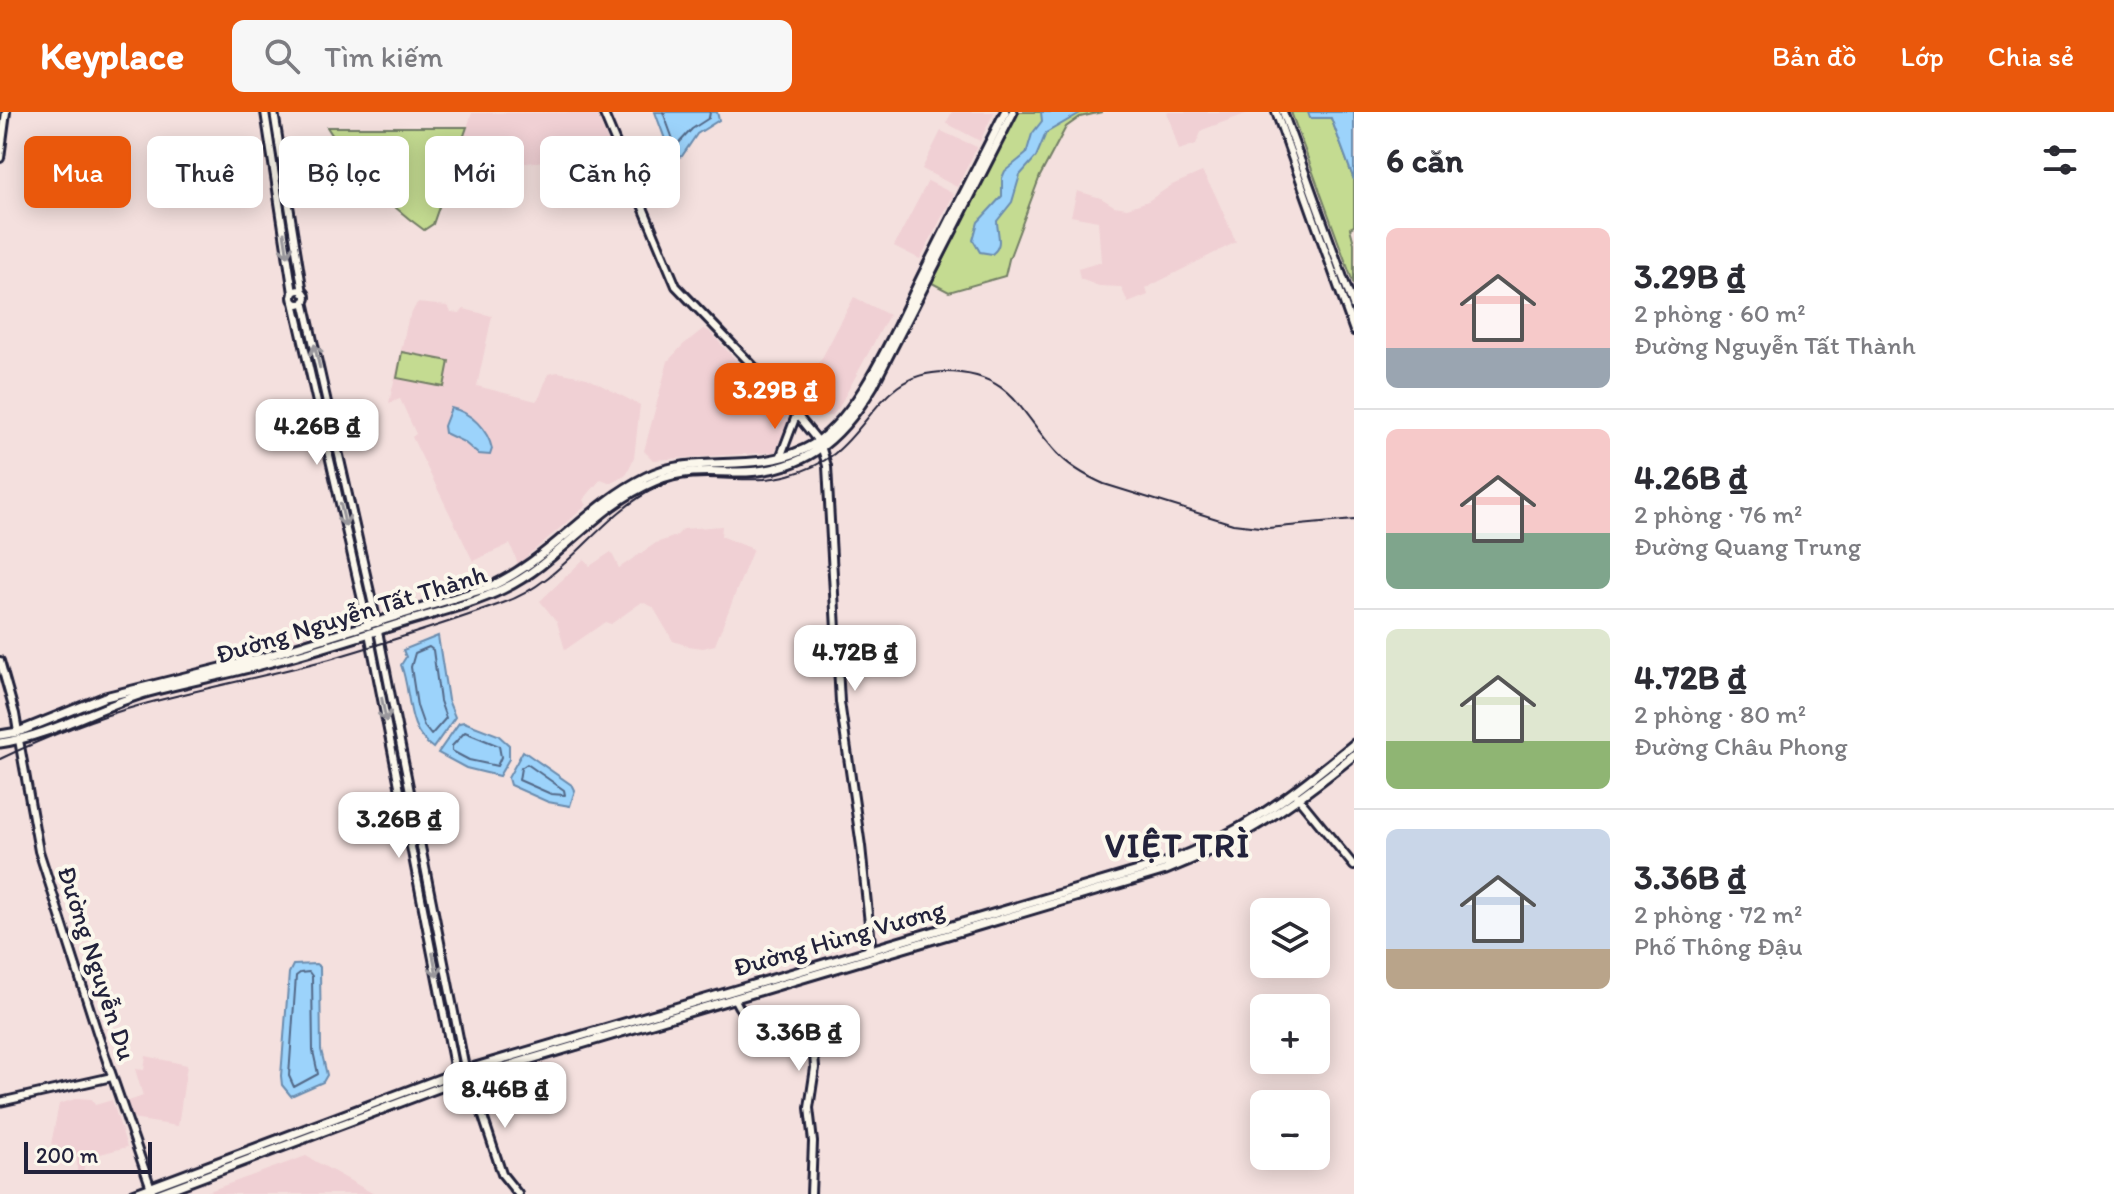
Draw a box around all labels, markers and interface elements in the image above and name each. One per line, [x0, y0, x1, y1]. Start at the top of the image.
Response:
search box [232, 20, 792, 92]
text: Keyplace [40, 33, 184, 79]
icon: search [260, 34, 304, 78]
text: Tìm kiếm [324, 38, 443, 75]
text: Bản đồ [1772, 39, 1857, 73]
text: Lớp [1901, 39, 1944, 73]
text: Chia sẻ [1988, 39, 2074, 73]
chip: Mua [24, 136, 131, 208]
chip: Thuê [147, 136, 263, 208]
chip: Bộ lọc [279, 136, 409, 208]
chip: Mới [425, 136, 524, 208]
chip: Căn hộ [540, 136, 680, 208]
icon: filters [2038, 138, 2082, 182]
text: 6 căn [1386, 140, 1463, 181]
one-way arrow [279, 232, 294, 257]
text: 3.29B ₫ [1634, 256, 1745, 297]
icon: home [1450, 260, 1546, 356]
text: 2 phòng · 60 m² [1634, 297, 1806, 329]
text: Đường Nguyễn Tất Thành [1634, 329, 1916, 361]
one-way arrow [309, 344, 324, 369]
pin: 3.29B ₫ [701, 363, 849, 431]
text: 3.29B ₫ [732, 373, 818, 405]
pin: 4.26B ₫ [243, 399, 391, 467]
text: 4.26B ₫ [274, 409, 360, 441]
text: 4.26B ₫ [1634, 457, 1748, 498]
icon: home [1450, 461, 1546, 557]
text: 2 phòng · 76 m² [1634, 498, 1802, 530]
one-way arrow [336, 501, 351, 527]
text: Đường Quang Trung [1634, 530, 1861, 562]
street label: Đường Nguyễn Tất Thành [212, 558, 490, 670]
pin: 4.72B ₫ [781, 625, 929, 693]
text: 4.72B ₫ [812, 635, 898, 667]
text: 4.72B ₫ [1634, 657, 1746, 698]
icon: home [1450, 661, 1546, 757]
one-way arrow [377, 697, 392, 722]
text: 2 phòng · 80 m² [1634, 698, 1806, 730]
text: Đường Châu Phong [1634, 730, 1848, 762]
pin: 3.26B ₫ [325, 792, 473, 860]
text: 3.26B ₫ [356, 802, 442, 834]
district label: VIỆT TRÌ [1105, 825, 1251, 866]
text: 3.36B ₫ [1634, 857, 1746, 898]
icon: home [1450, 861, 1546, 957]
street label: Đường Nguyễn Du [51, 862, 143, 1064]
street label: Đường Hùng Vương [730, 892, 949, 983]
map controls [1250, 898, 1330, 1170]
button: layers [1250, 898, 1330, 978]
text: 2 phòng · 72 m² [1634, 898, 1802, 930]
text: Phố Thông Đậu [1634, 930, 1803, 962]
one-way arrow [428, 952, 443, 977]
button: + [1250, 994, 1330, 1074]
pin: 3.36B ₫ [725, 1005, 873, 1073]
text: 3.36B ₫ [756, 1015, 842, 1047]
pin: 8.46B ₫ [431, 1062, 579, 1130]
text: 8.46B ₫ [461, 1072, 549, 1104]
button: − [1250, 1090, 1330, 1170]
scale bar [24, 1138, 152, 1174]
text: 200 m [36, 1142, 98, 1169]

